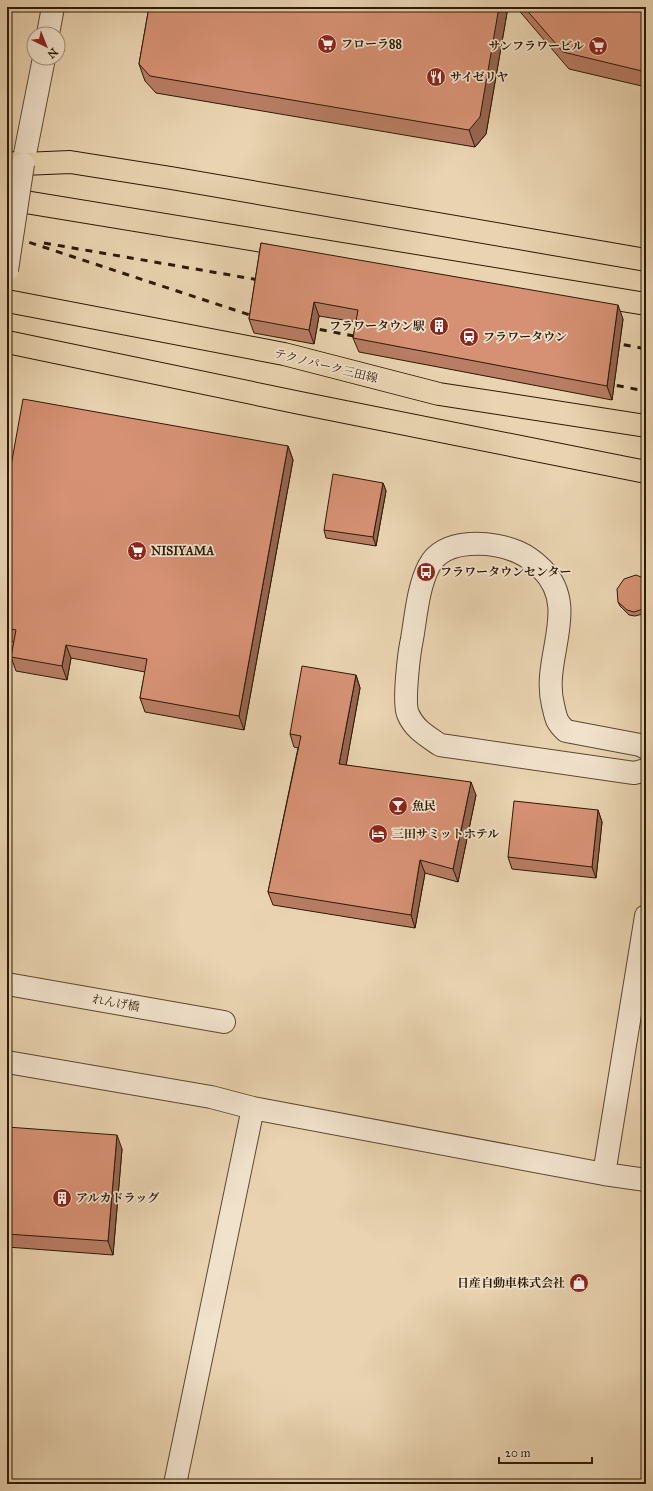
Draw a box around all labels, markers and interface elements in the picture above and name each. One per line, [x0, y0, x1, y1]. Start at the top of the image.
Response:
north arrow [26, 26, 66, 66]
supermarket icon: フローラ88 [316, 33, 338, 55]
supermarket icon: サンフラワービル [587, 35, 609, 57]
place label: フローラ88 [341, 37, 402, 51]
place label: サンフラワービル [489, 39, 584, 53]
text: N [44, 45, 60, 61]
restaurant icon: サイゼリヤ [425, 66, 447, 88]
place label: サイゼリヤ [450, 70, 509, 84]
building icon: フラワータウン駅 [428, 315, 450, 337]
place label: フラワータウン駅 [329, 319, 425, 333]
station icon: フラワータウン [458, 326, 480, 348]
place label: フラワータウン [483, 330, 567, 344]
street label: テクノパーク三田線 [273, 346, 379, 386]
supermarket icon: NISIYAMA [126, 540, 148, 562]
place label: NISIYAMA [151, 544, 215, 558]
bus stop icon: フラワータウンセンター [415, 561, 437, 583]
place label: フラワータウンセンター [440, 565, 572, 579]
bar icon: 魚民 [387, 795, 409, 817]
place label: 魚民 [412, 799, 436, 813]
hotel icon: 三田サミットホテル [367, 823, 389, 845]
place label: 三田サミットホテル [392, 827, 499, 841]
street label: れんげ橋 [91, 992, 141, 1014]
building icon: アルカドラッグ [51, 1187, 73, 1209]
place label: アルカドラッグ [76, 1191, 159, 1205]
shop icon: 日産自動車株式会社 [568, 1272, 590, 1294]
place label: 日産自動車株式会社 [457, 1276, 565, 1290]
scale bar [499, 1439, 592, 1465]
text: 20 m [505, 1446, 531, 1460]

